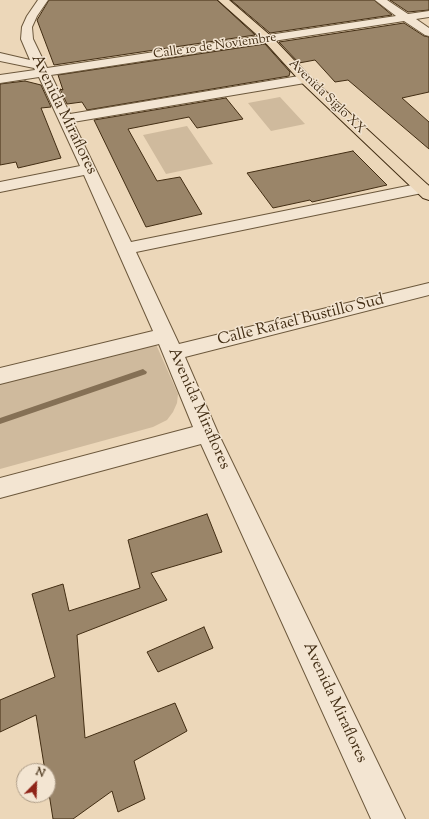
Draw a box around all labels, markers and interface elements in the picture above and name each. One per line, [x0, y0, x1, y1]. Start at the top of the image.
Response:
street label: Calle 10 de Noviembre [152, 31, 278, 63]
street label: Avenida Miraflores [26, 52, 100, 178]
street label: Avenida Siglo XX [284, 57, 368, 137]
street label: Calle Rafael Bustillo Sud [216, 291, 386, 351]
street label: Avenida Miraflores [163, 345, 233, 473]
street label: Avenida Miraflores [298, 640, 370, 766]
north arrow [16, 763, 56, 803]
text: N [33, 764, 47, 782]

